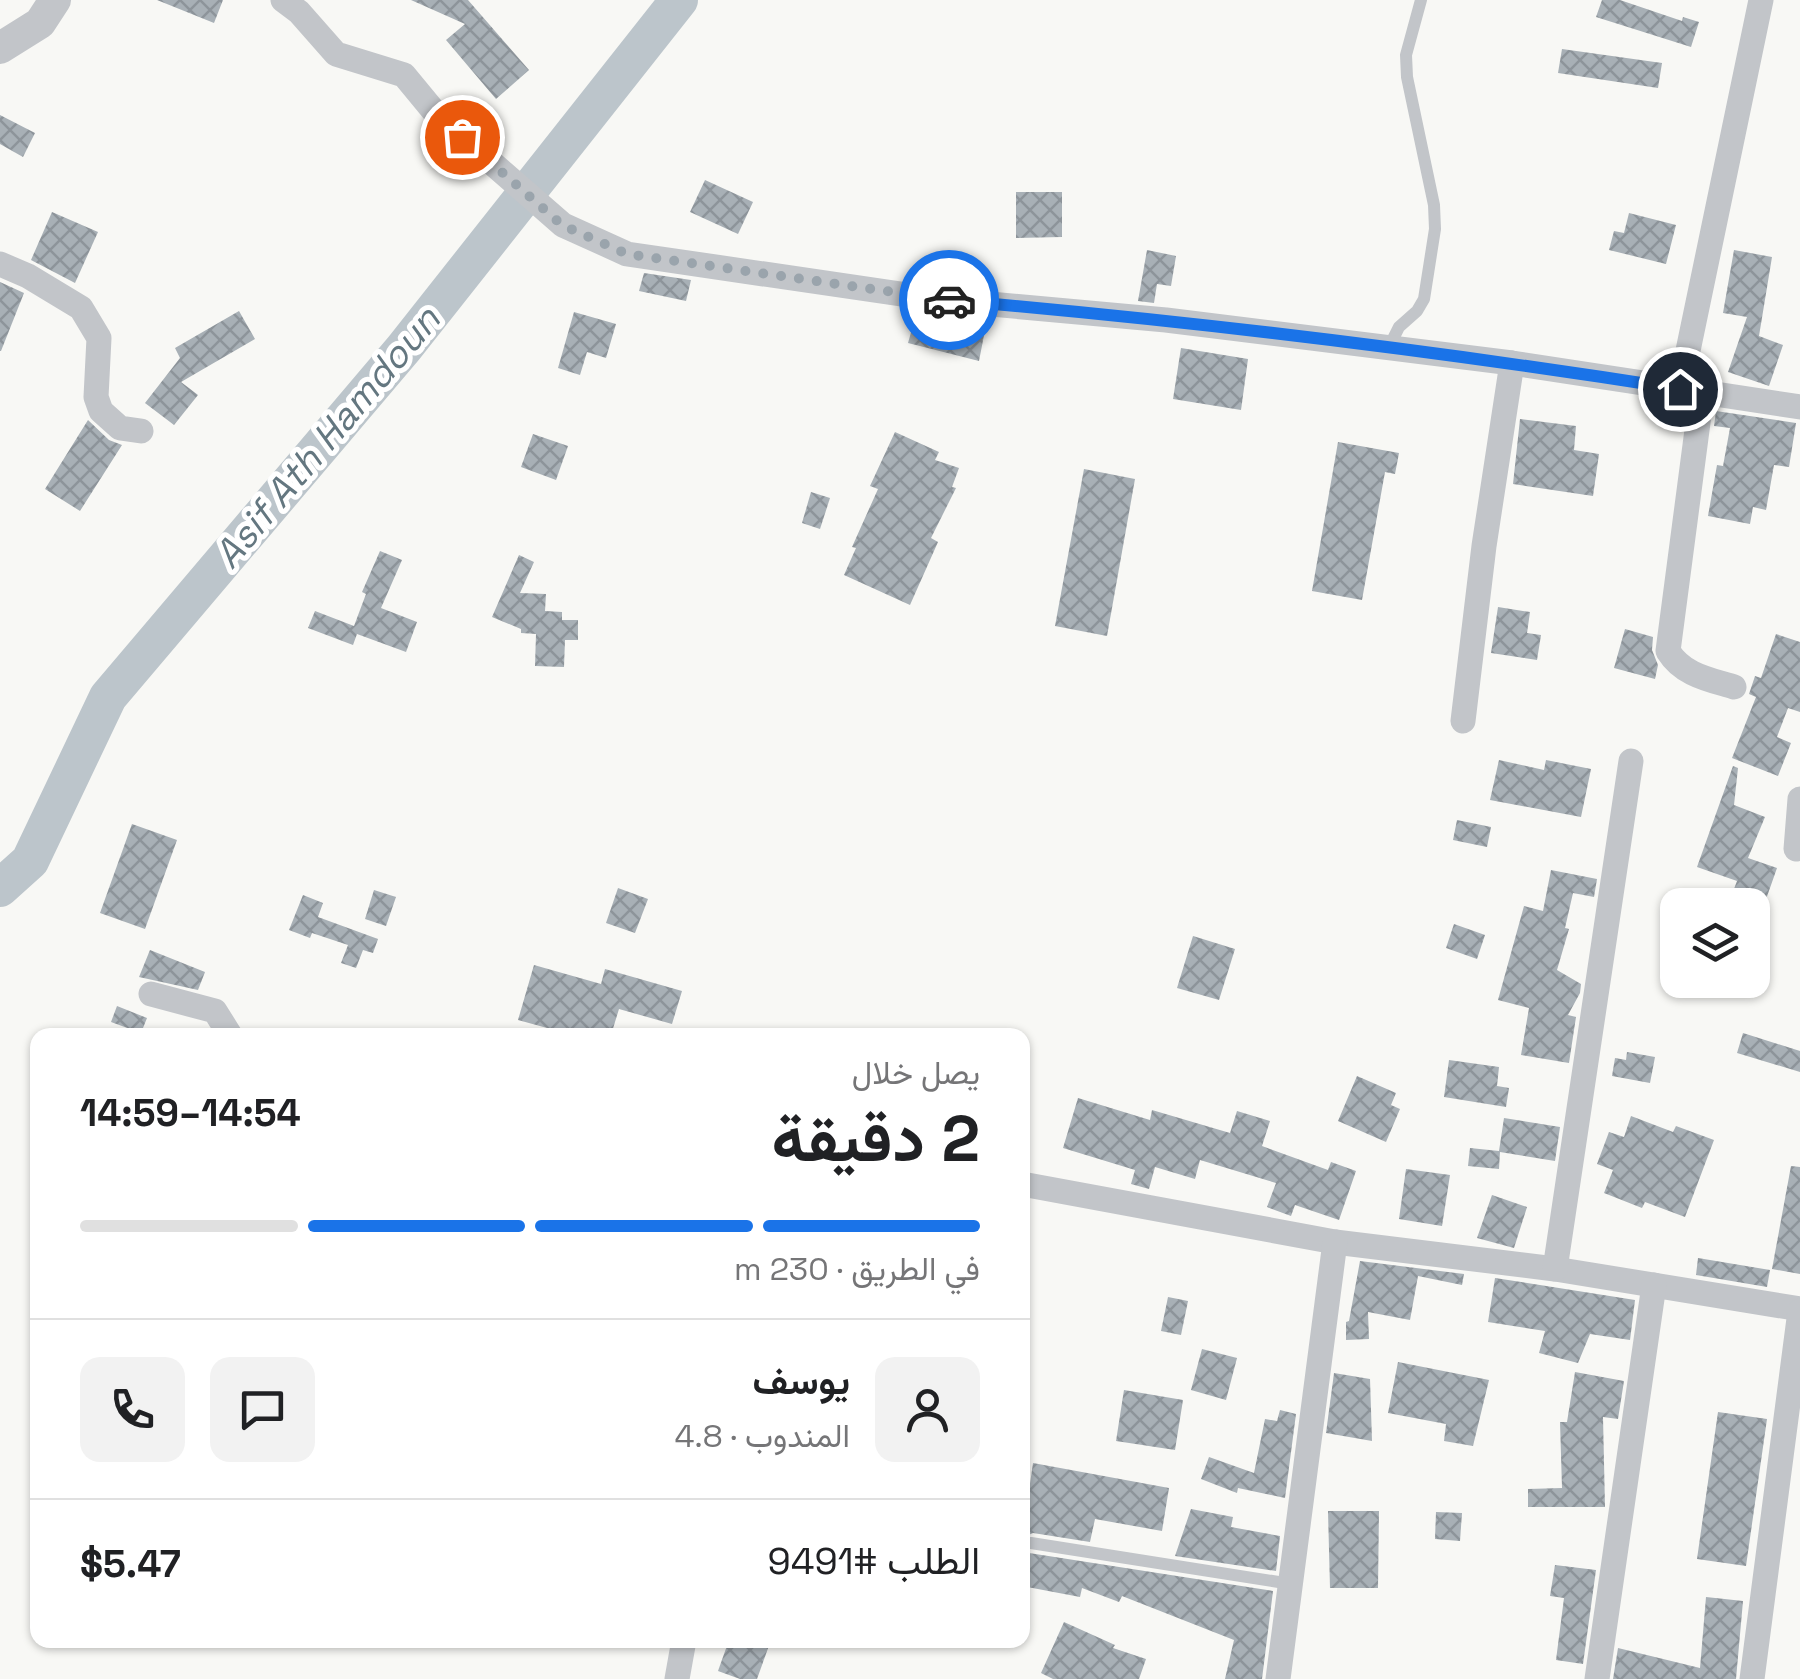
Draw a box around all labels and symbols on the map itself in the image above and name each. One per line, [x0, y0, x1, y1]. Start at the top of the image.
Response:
pin [420, 95, 505, 180]
courier [899, 250, 999, 350]
water label: Asif Ath Hamdoun [203, 296, 451, 578]
pin [1638, 347, 1723, 432]

